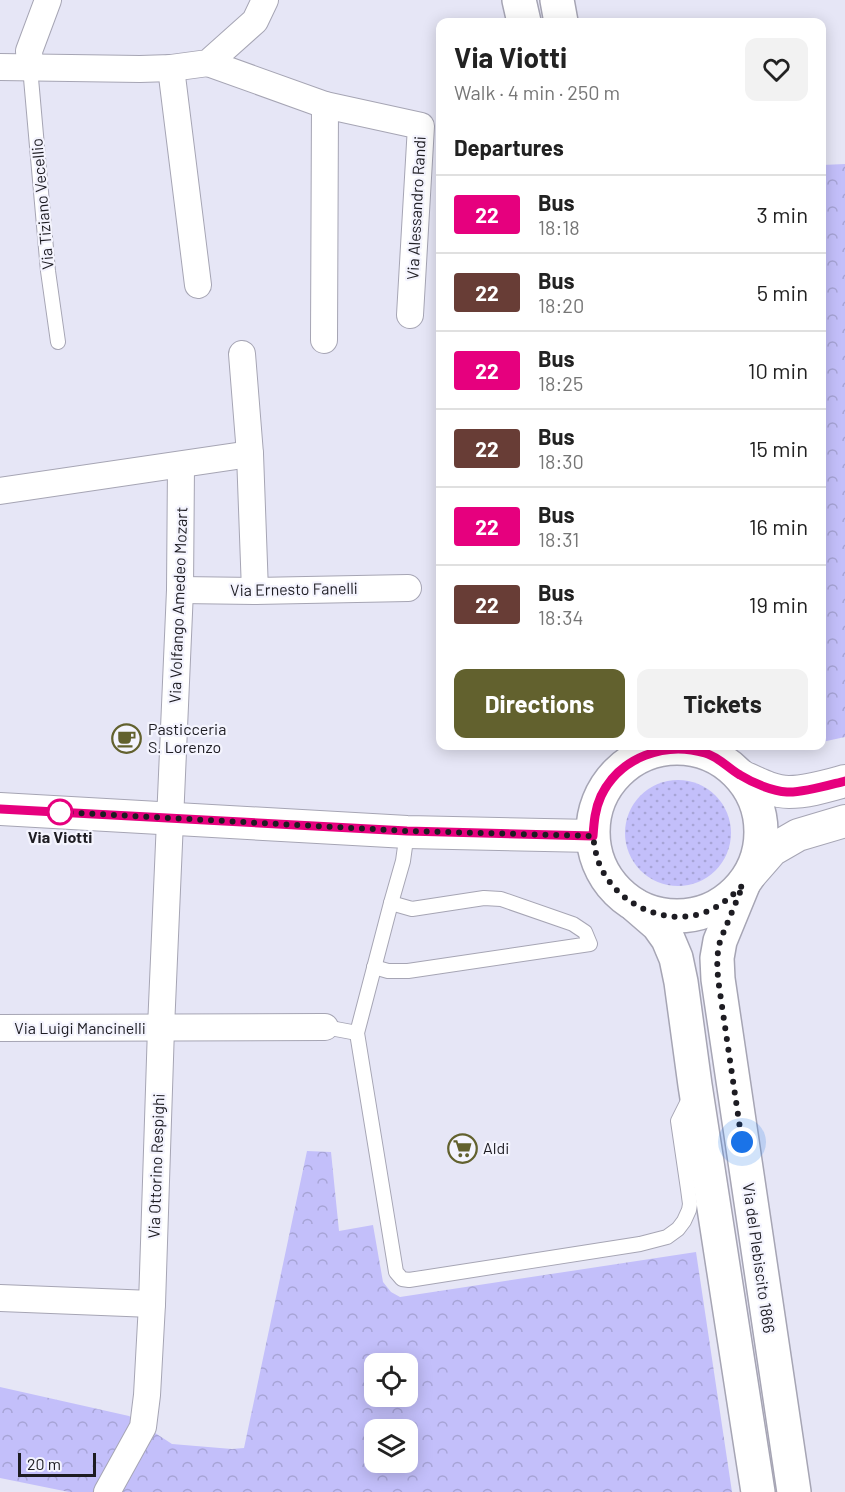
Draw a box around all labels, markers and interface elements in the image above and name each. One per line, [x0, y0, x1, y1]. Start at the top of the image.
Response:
button: heart [745, 38, 808, 101]
text: Via Viotti [454, 40, 567, 74]
text: Walk · 4 min · 250 m [454, 80, 620, 104]
text: Departures [454, 134, 564, 160]
street label: Via Alessandro Randi [402, 135, 429, 280]
street label: Via Tiziano Vecellio [26, 138, 57, 271]
text: Bus [538, 189, 575, 215]
text: 3 min [757, 201, 808, 227]
text: 22 [475, 202, 499, 227]
text: 18:18 [538, 215, 580, 239]
text: Bus [538, 267, 575, 293]
text: 5 min [757, 279, 808, 305]
text: 22 [475, 280, 499, 305]
text: 18:20 [538, 293, 584, 317]
text: Bus [538, 345, 575, 371]
text: 10 min [748, 357, 808, 383]
text: 22 [475, 358, 499, 383]
text: 18:25 [538, 371, 583, 395]
text: Bus [538, 423, 575, 449]
text: 15 min [749, 435, 808, 461]
text: 22 [475, 436, 499, 461]
text: 18:30 [538, 449, 584, 473]
text: Bus [538, 501, 575, 527]
street label: Via Volfango Amedeo Mozart [165, 506, 190, 703]
text: 16 min [749, 513, 808, 539]
text: 22 [475, 514, 499, 539]
text: 18:31 [538, 527, 579, 551]
street label: Via Ernesto Fanelli [230, 578, 358, 599]
text: Bus [538, 579, 575, 605]
text: 19 min [749, 591, 808, 617]
text: 22 [475, 592, 499, 617]
text: 18:34 [538, 605, 584, 629]
button: Directions [454, 669, 625, 738]
button: Tickets [637, 669, 808, 738]
place label: Pasticceria S. Lorenzo [148, 719, 226, 756]
cafe icon: Pasticceria S. Lorenzo [111, 722, 143, 754]
marker: Via Viotti [47, 799, 73, 825]
place label: Via Viotti [28, 827, 92, 846]
street label: Via Luigi Mancinelli [14, 1018, 146, 1037]
street label: Via Ottorino Respighi [143, 1093, 168, 1239]
your location [727, 1127, 757, 1157]
supermarket icon: Aldi [446, 1132, 478, 1164]
place label: Aldi [483, 1138, 509, 1157]
street label: Via del Plebiscito 1866 [740, 1182, 779, 1334]
map controls [364, 1353, 418, 1473]
button: locate [364, 1353, 418, 1407]
button: layers [364, 1419, 418, 1473]
scale bar [18, 1450, 96, 1478]
text: 20 m [27, 1454, 61, 1473]

